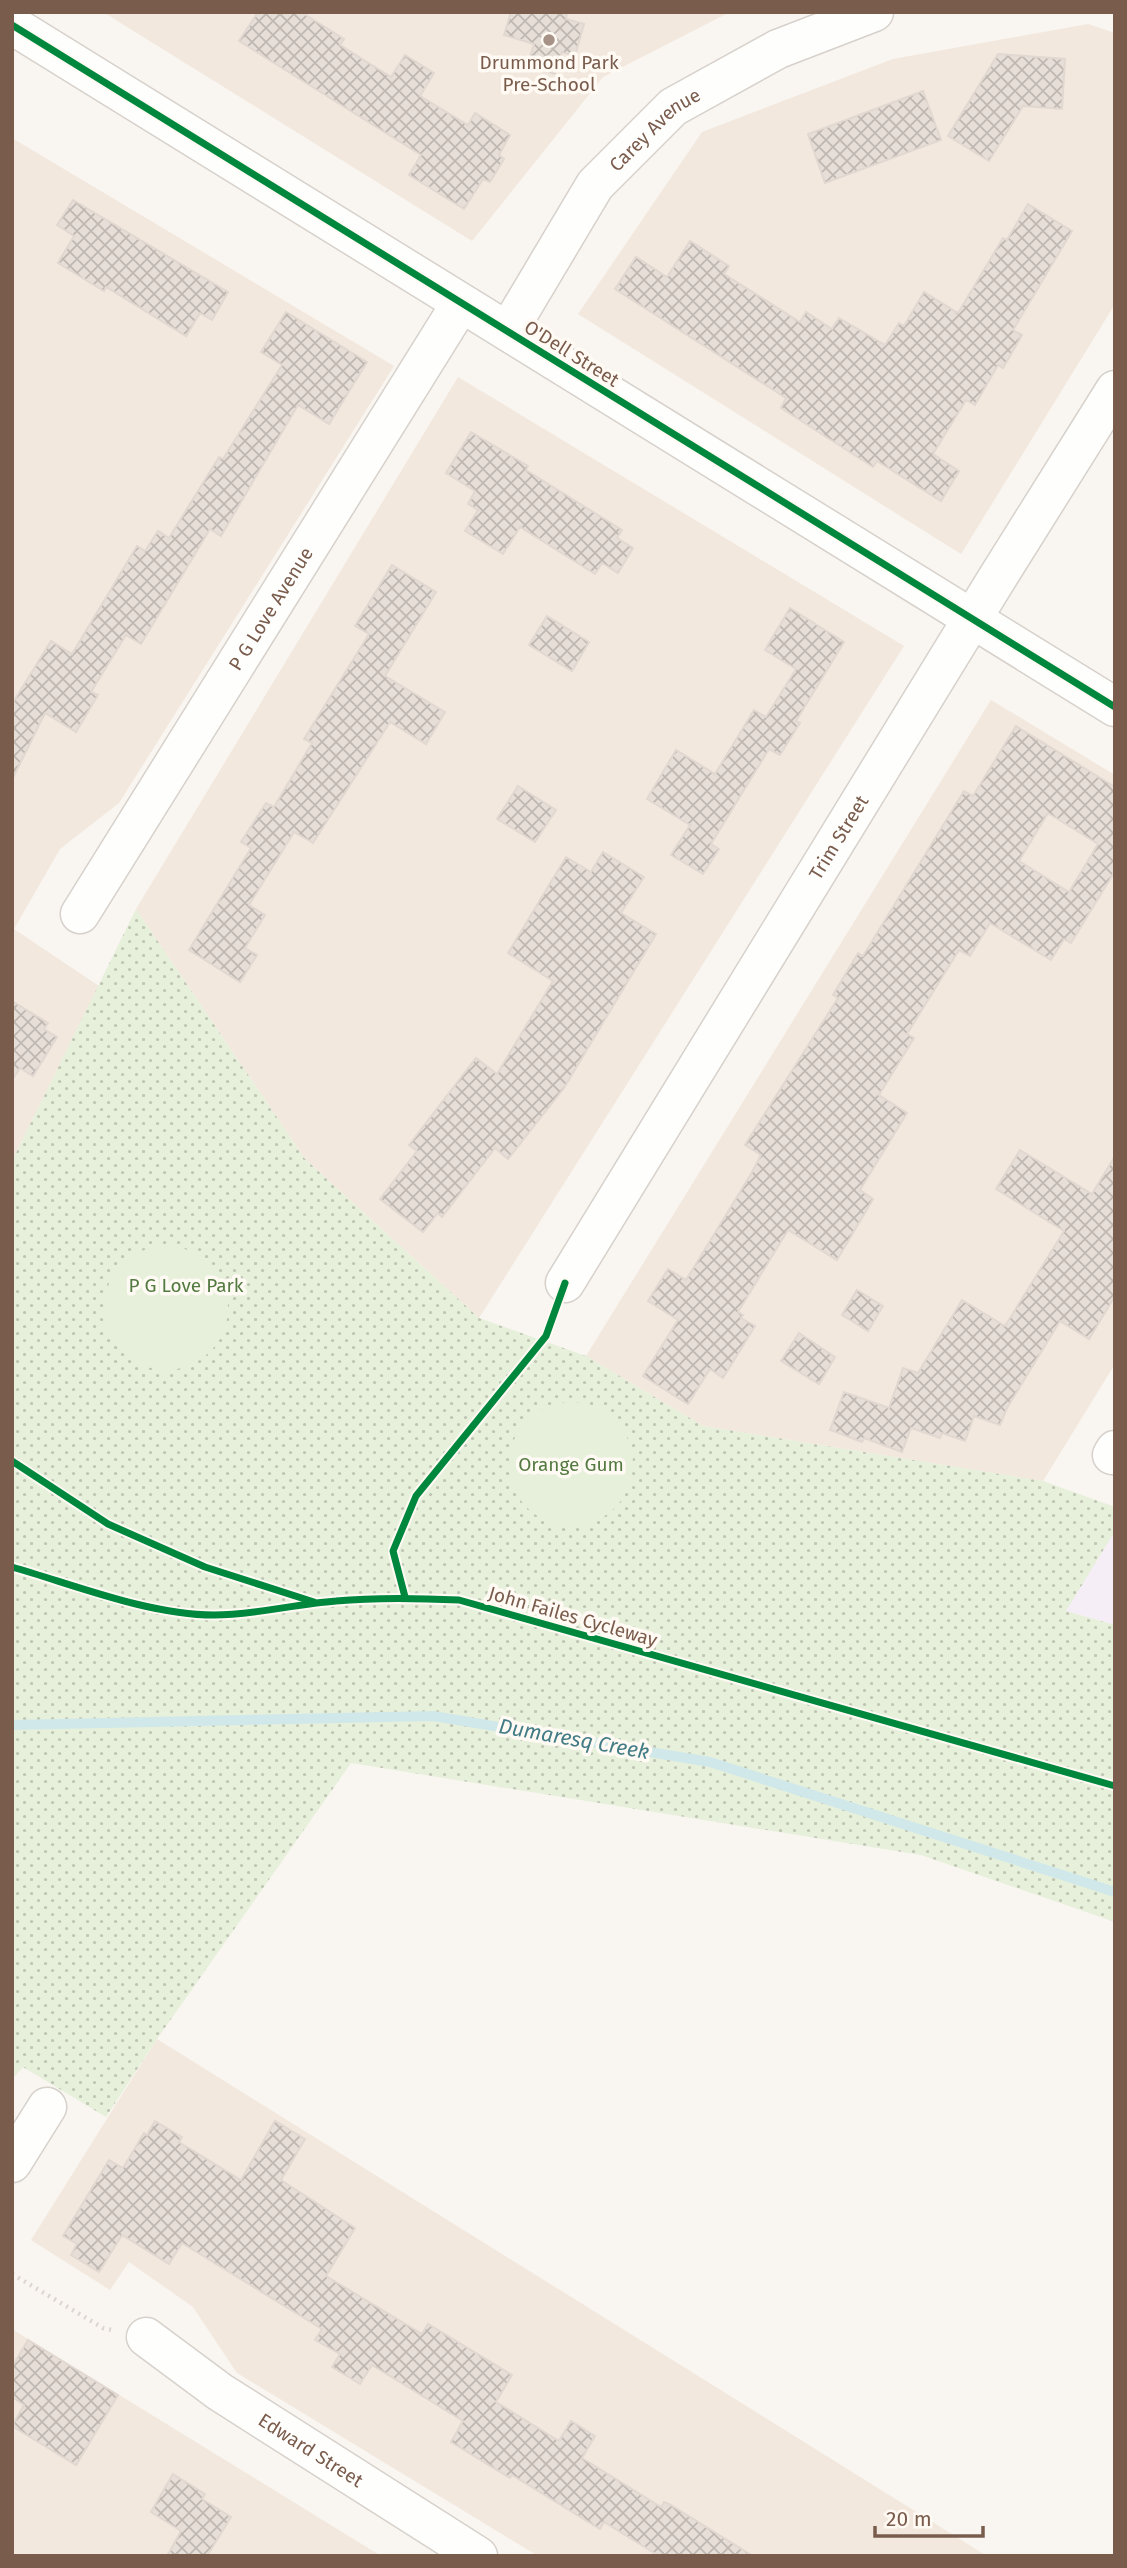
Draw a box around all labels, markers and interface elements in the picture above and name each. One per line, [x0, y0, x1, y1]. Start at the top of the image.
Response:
marker: Drummond Park Pre-School [541, 32, 557, 48]
place label: Drummond Park Pre-School [479, 51, 619, 96]
street label: Carey Avenue [604, 83, 705, 176]
street label: O'Dell Street [520, 315, 624, 392]
street label: P G Love Avenue [224, 543, 318, 675]
street label: Trim Street [804, 791, 873, 884]
park label: P G Love Park [128, 1274, 244, 1297]
park label: Orange Gum [518, 1453, 624, 1476]
street label: John Failes Cycleway [486, 1581, 661, 1652]
water label: Dumaresq Creek [497, 1713, 651, 1765]
street label: Edward Street [254, 2408, 367, 2492]
scale bar [875, 2494, 984, 2538]
text: 20 m [886, 2506, 932, 2532]

